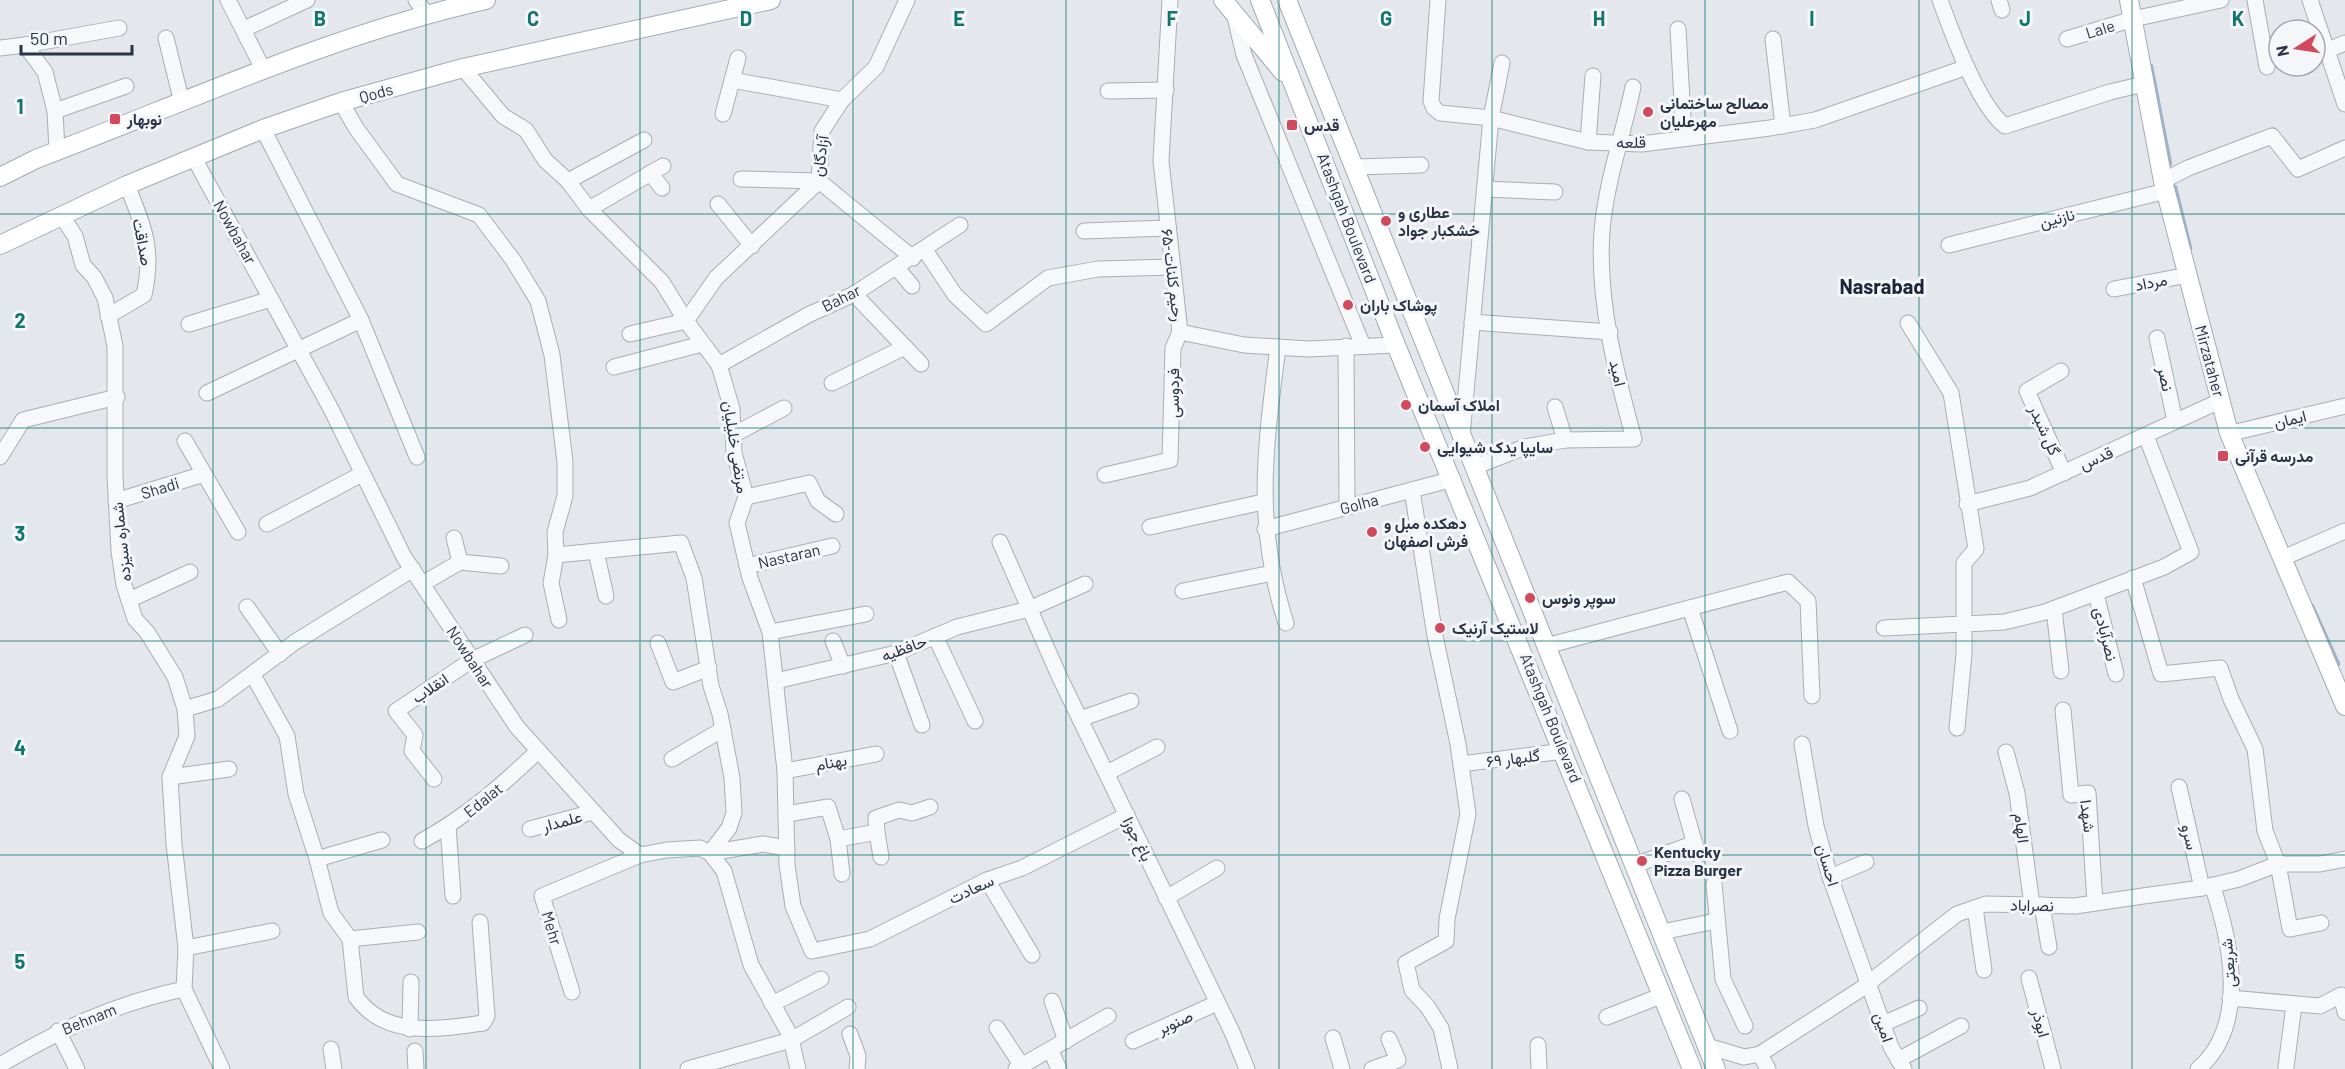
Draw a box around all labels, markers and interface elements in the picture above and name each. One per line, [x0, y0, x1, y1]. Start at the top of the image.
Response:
text: B [314, 6, 326, 30]
text: C [527, 6, 539, 30]
text: D [740, 6, 752, 30]
text: E [953, 6, 965, 30]
text: F [1166, 6, 1178, 30]
text: G [1380, 6, 1392, 30]
text: H [1593, 6, 1605, 30]
text: I [1809, 6, 1815, 30]
text: J [2019, 6, 2031, 30]
text: K [2232, 6, 2245, 30]
street label: Lale [2083, 15, 2117, 42]
scale bar [21, 18, 132, 56]
north arrow [2267, 18, 2327, 78]
text: 50 m [30, 27, 68, 49]
text: N [2271, 44, 2292, 58]
street label: Qods [357, 79, 395, 106]
place label: مصالح ساختمانی مهرعلیان [1660, 93, 1769, 132]
text: 1 [16, 94, 24, 118]
marker: مصالح ساختمانی مهرعلیان [1641, 105, 1655, 119]
place label: نوبهار [126, 109, 162, 130]
marker: نوبهار [108, 112, 122, 126]
place label: قدس [1304, 115, 1339, 135]
marker: قدس [1285, 118, 1299, 132]
street label: قلعه [1616, 132, 1646, 151]
street label: آزادگان [807, 133, 834, 178]
street label: Atashgah Boulevard [1314, 150, 1381, 286]
street label: Nowbahar [210, 196, 261, 267]
place label: عطاری و خشکبار جواد [1398, 202, 1480, 241]
street label: نازنین [2037, 204, 2077, 233]
marker: عطاری و خشکبار جواد [1379, 214, 1393, 228]
street label: صداقت [130, 217, 157, 267]
street label: ۶۵-رحیم کلنات [1156, 227, 1189, 323]
street label: مرداد [2133, 269, 2169, 296]
district label: Nasrabad [1839, 274, 1925, 298]
street label: Bahar [818, 280, 863, 315]
place label: پوشاک باران [1360, 295, 1437, 317]
marker: پوشاک باران [1341, 298, 1355, 312]
text: 2 [14, 308, 26, 332]
street label: Mirzataher [2192, 323, 2229, 399]
street label: امید [1605, 358, 1631, 388]
street label: نصر [2152, 364, 2178, 393]
street label: فردوسی [1163, 368, 1184, 418]
place label: املاک آسمان [1418, 395, 1500, 414]
marker: املاک آسمان [1399, 398, 1413, 412]
street label: مرتضی خلیلیان [718, 399, 753, 495]
street label: گل شبدر [2024, 401, 2065, 459]
street label: ایمان [2272, 405, 2308, 433]
place label: سایپا یدک شیوایی [1437, 437, 1553, 459]
marker: سایپا یدک شیوایی [1418, 440, 1432, 454]
street label: قدس [2076, 442, 2116, 475]
place label: مدرسه قرآنی [2235, 446, 2314, 467]
marker: مدرسه قرآنی [2216, 449, 2230, 463]
street label: Shadi [138, 473, 181, 502]
street label: Golha [1338, 489, 1380, 518]
street label: شماره سیزده [107, 501, 136, 583]
place label: دهکده مبل و فرش اصفهان [1384, 513, 1468, 552]
text: 3 [15, 521, 25, 545]
marker: دهکده مبل و فرش اصفهان [1365, 525, 1379, 539]
street label: Nastaran [756, 539, 822, 572]
place label: سوپر ونوس [1542, 588, 1616, 610]
marker: سوپر ونوس [1523, 591, 1537, 605]
street label: نصرآبادی [2089, 605, 2122, 663]
place label: لاستیک آرنیک [1452, 618, 1539, 639]
marker: لاستیک آرنیک [1433, 621, 1447, 635]
street label: Nowbahar [443, 622, 498, 692]
street label: حافظیه [878, 630, 930, 665]
street label: Atashgah Boulevard [1517, 650, 1586, 785]
street label: انقلاب [408, 669, 452, 707]
text: 4 [14, 735, 26, 759]
street label: ۶۹ گلبهار [1485, 745, 1541, 772]
street label: بهنام [814, 749, 849, 776]
street label: Edalat [460, 778, 506, 821]
street label: شهدا [2075, 798, 2100, 834]
street label: علمدار [539, 806, 584, 837]
street label: الهام [2009, 812, 2034, 844]
street label: باغ جوزا [1117, 813, 1157, 865]
street label: سرو [2176, 822, 2203, 852]
place label: Kentucky Pizza Burger [1654, 842, 1742, 879]
street label: احسان [1812, 842, 1844, 888]
marker: Kentucky Pizza Burger [1635, 854, 1649, 868]
street label: سعادت [945, 870, 996, 907]
street label: نصراباد [2010, 895, 2054, 916]
street label: Mehr [538, 909, 567, 947]
street label: شریعتی [2216, 938, 2241, 988]
text: 5 [15, 949, 26, 973]
street label: Behnam [59, 999, 119, 1038]
street label: صنوبر [1153, 1005, 1196, 1040]
street label: ابوذر [2026, 1006, 2054, 1040]
street label: امین [1869, 1009, 1898, 1045]

